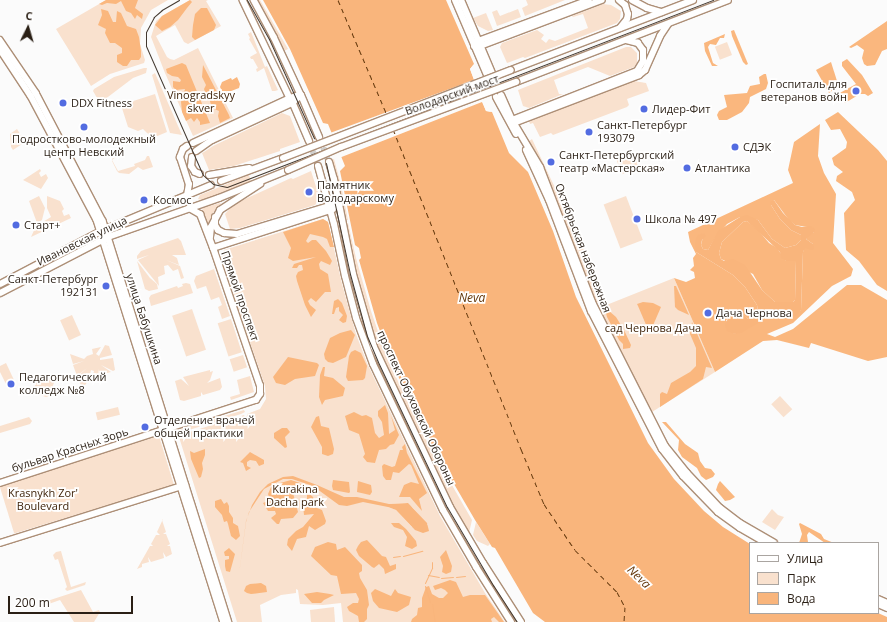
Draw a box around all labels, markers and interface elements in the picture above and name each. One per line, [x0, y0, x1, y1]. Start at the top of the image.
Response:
north arrow [8, 8, 48, 48]
text: С [25, 8, 33, 23]
street label: Володарский мост [403, 72, 501, 118]
place label: Госпиталь для ветеранов войн [761, 78, 847, 104]
marker: Госпиталь для ветеранов войн [850, 85, 862, 97]
park label: Vinogradskyy skver [167, 89, 235, 115]
place label: DDX Fitness [71, 96, 132, 110]
marker: DDX Fitness [58, 98, 68, 108]
place label: Лидер-Фит [652, 102, 710, 116]
marker: Лидер-Фит [639, 104, 649, 114]
place label: Санкт-Петербург 193079 [597, 119, 687, 145]
marker: Подростково-молодежный центр Невский [79, 122, 89, 132]
marker: Санкт-Петербург 193079 [584, 127, 594, 137]
place label: Подростково-молодежный центр Невский [12, 133, 156, 159]
place label: СДЭК [743, 140, 771, 154]
marker: СДЭК [730, 142, 740, 152]
place label: Санкт-Петербургский театр «Мастерская» [559, 149, 674, 175]
marker: Санкт-Петербургский театр «Мастерская» [546, 157, 556, 167]
place label: Атлантика [695, 161, 750, 175]
marker: Атлантика [682, 163, 692, 173]
place label: Памятник Володарскому [317, 179, 394, 205]
street label: Октябрьская набережная [552, 182, 614, 314]
marker: Памятник Володарскому [304, 187, 314, 197]
place label: Космос [153, 193, 192, 207]
marker: Космос [138, 194, 150, 206]
place label: Школа № 497 [645, 212, 717, 226]
street label: Ивановская улица [35, 213, 129, 269]
marker: Школа № 497 [632, 214, 642, 224]
place label: Старт+ [24, 218, 60, 232]
marker: Старт+ [11, 220, 21, 230]
street label: Прямой проспект [218, 249, 262, 343]
street label: улица Бабушкина [123, 272, 165, 366]
place label: Санкт-Петербург 192131 [8, 273, 98, 299]
marker: Санкт-Петербург 192131 [101, 281, 111, 291]
water label: Neva [459, 291, 485, 305]
place label: Дача Чернова [716, 306, 792, 320]
marker: Дача Чернова [703, 308, 713, 318]
park label: сад Чернова Дача [605, 321, 701, 335]
street label: проспект Обуховской Обороны [374, 328, 458, 488]
place label: Педагогический колледж №8 [19, 371, 107, 397]
marker: Педагогический колледж №8 [6, 379, 16, 389]
place label: Отделение врачей общей практики [154, 414, 255, 440]
marker: Отделение врачей общей практики [139, 421, 151, 433]
street label: бульвар Красных Зорь [10, 425, 130, 475]
park label: Kurakina Dacha park [266, 483, 324, 509]
park label: Krasnykh Zor' Boulevard [8, 487, 78, 513]
legend [749, 542, 879, 614]
text: Улица [787, 550, 823, 567]
water label: Neva [624, 563, 654, 591]
text: Парк [787, 570, 816, 587]
scale bar [10, 588, 135, 614]
text: Вода [787, 590, 816, 607]
text: 200 m [15, 594, 50, 611]

